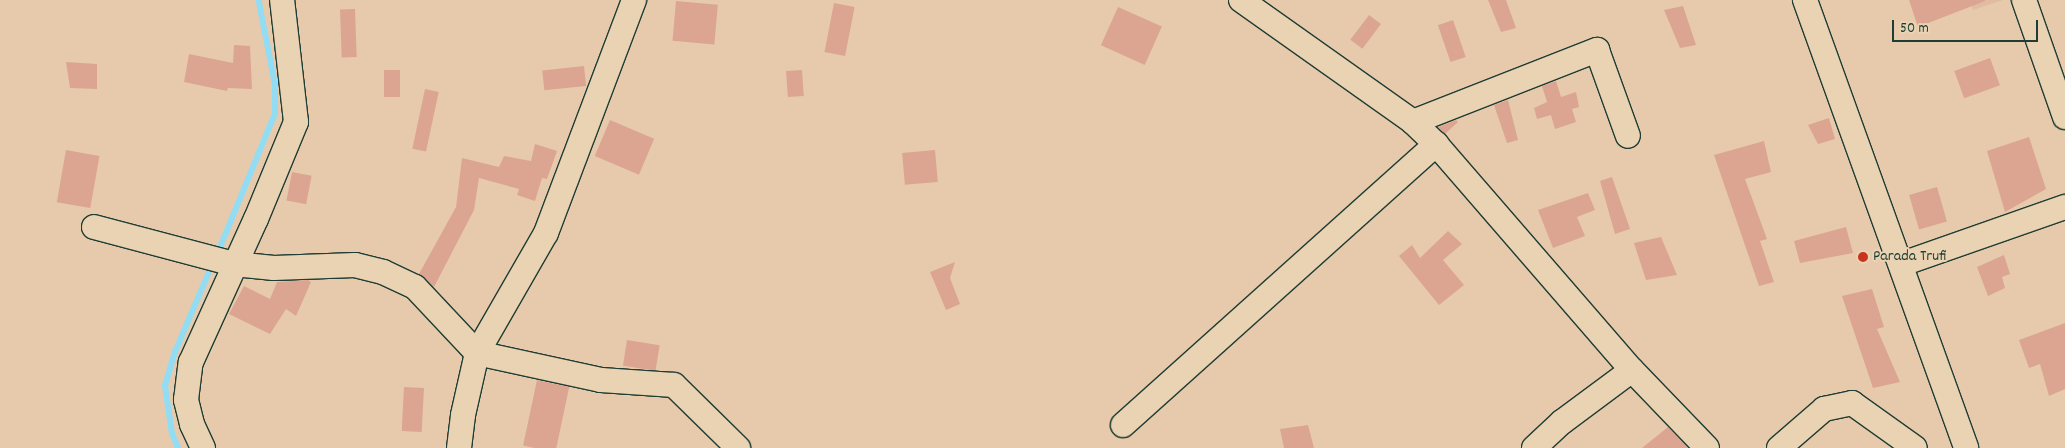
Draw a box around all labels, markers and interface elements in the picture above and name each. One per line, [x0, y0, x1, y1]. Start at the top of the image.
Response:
scale bar [1895, 10, 2041, 42]
text: 50 m [1900, 18, 1929, 40]
place label: Parada Trufi [1873, 247, 1947, 267]
marker: Parada Trufi [1857, 251, 1869, 263]

